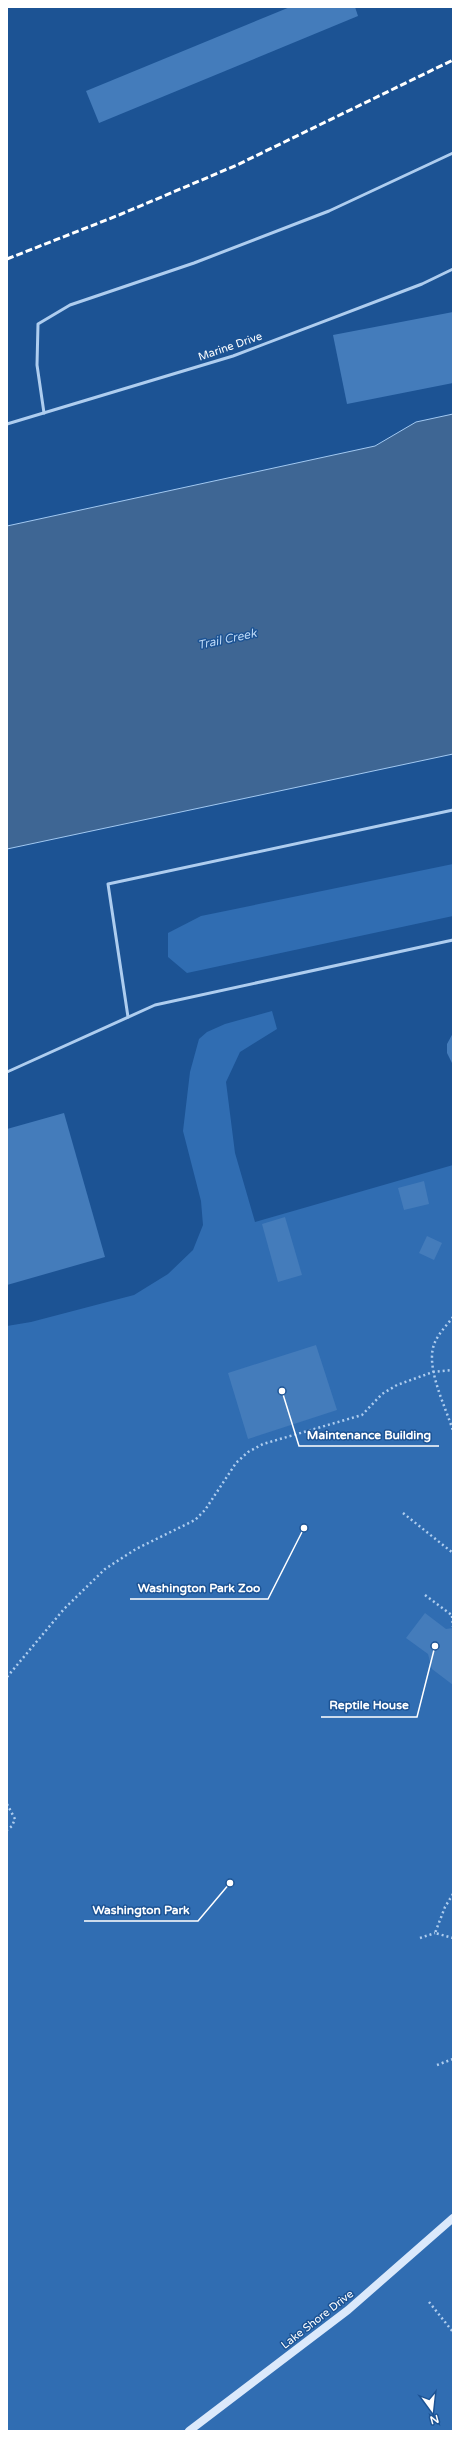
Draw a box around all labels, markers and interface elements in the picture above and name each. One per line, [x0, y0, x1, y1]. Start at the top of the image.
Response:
street label: Marine Drive [197, 329, 264, 363]
water label: Trail Creek [196, 626, 259, 652]
callout: Maintenance Building [299, 1422, 439, 1446]
text: Maintenance Building [307, 1428, 431, 1443]
callout: Washington Park Zoo [130, 1575, 268, 1599]
text: Washington Park Zoo [138, 1581, 260, 1596]
callout: Reptile House [321, 1693, 417, 1717]
text: Reptile House [329, 1698, 409, 1713]
callout: Washington Park [84, 1897, 198, 1921]
text: Washington Park [92, 1903, 190, 1918]
street label: Lake Shore Drive [279, 2287, 356, 2352]
north arrow [412, 2390, 452, 2430]
text: N [429, 2412, 440, 2427]

